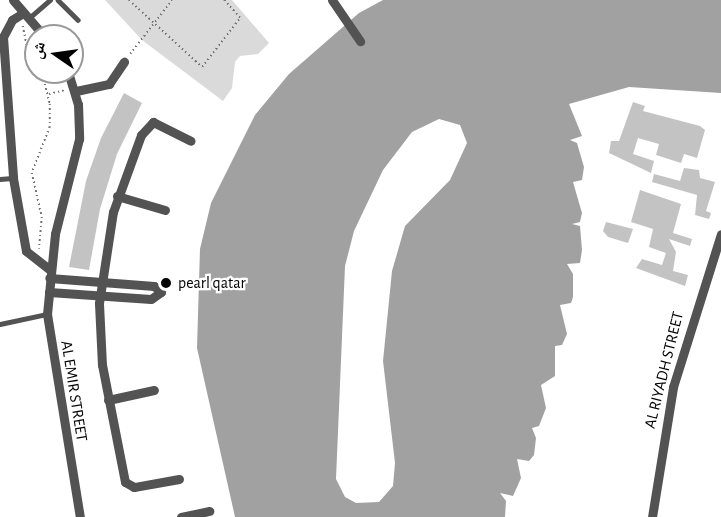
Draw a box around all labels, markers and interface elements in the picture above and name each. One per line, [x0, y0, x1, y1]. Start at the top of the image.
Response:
north arrow [24, 24, 84, 84]
text: ش [29, 40, 48, 60]
place label: pearl qatar [178, 273, 246, 293]
marker: pearl qatar [159, 276, 173, 290]
street label: AL RIYADH STREET [640, 310, 688, 430]
street label: AL EMIR STREET [57, 339, 91, 443]

